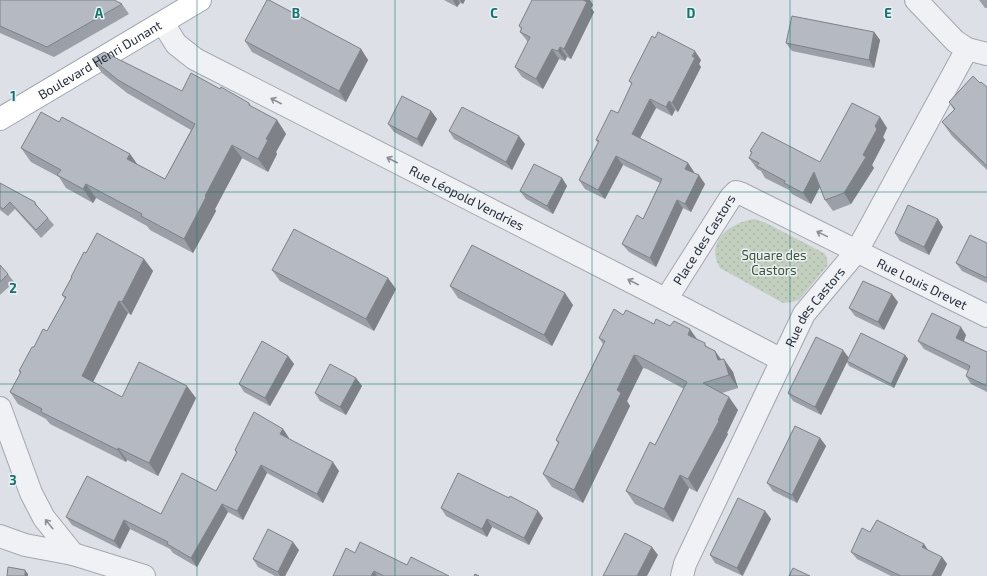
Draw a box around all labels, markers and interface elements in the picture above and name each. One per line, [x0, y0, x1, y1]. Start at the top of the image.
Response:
text: A [95, 5, 104, 21]
text: B [292, 5, 300, 21]
text: C [490, 5, 498, 21]
text: D [687, 5, 696, 21]
text: E [884, 5, 892, 21]
street label: Boulevard Henri Dunant [35, 17, 164, 103]
text: 1 [10, 88, 16, 104]
one-way arrow [271, 96, 283, 104]
one-way arrow [386, 155, 398, 163]
street label: Rue Léopold Vendries [407, 162, 527, 234]
street label: Place des Castors [669, 191, 739, 288]
one-way arrow [816, 229, 828, 237]
park label: Square des Castors [741, 247, 807, 278]
street label: Rue Louis Drevet [874, 255, 970, 313]
street label: Rue des Castors [781, 264, 848, 350]
one-way arrow [627, 278, 639, 285]
text: 2 [9, 280, 17, 296]
text: 3 [9, 472, 17, 488]
one-way arrow [44, 519, 53, 530]

